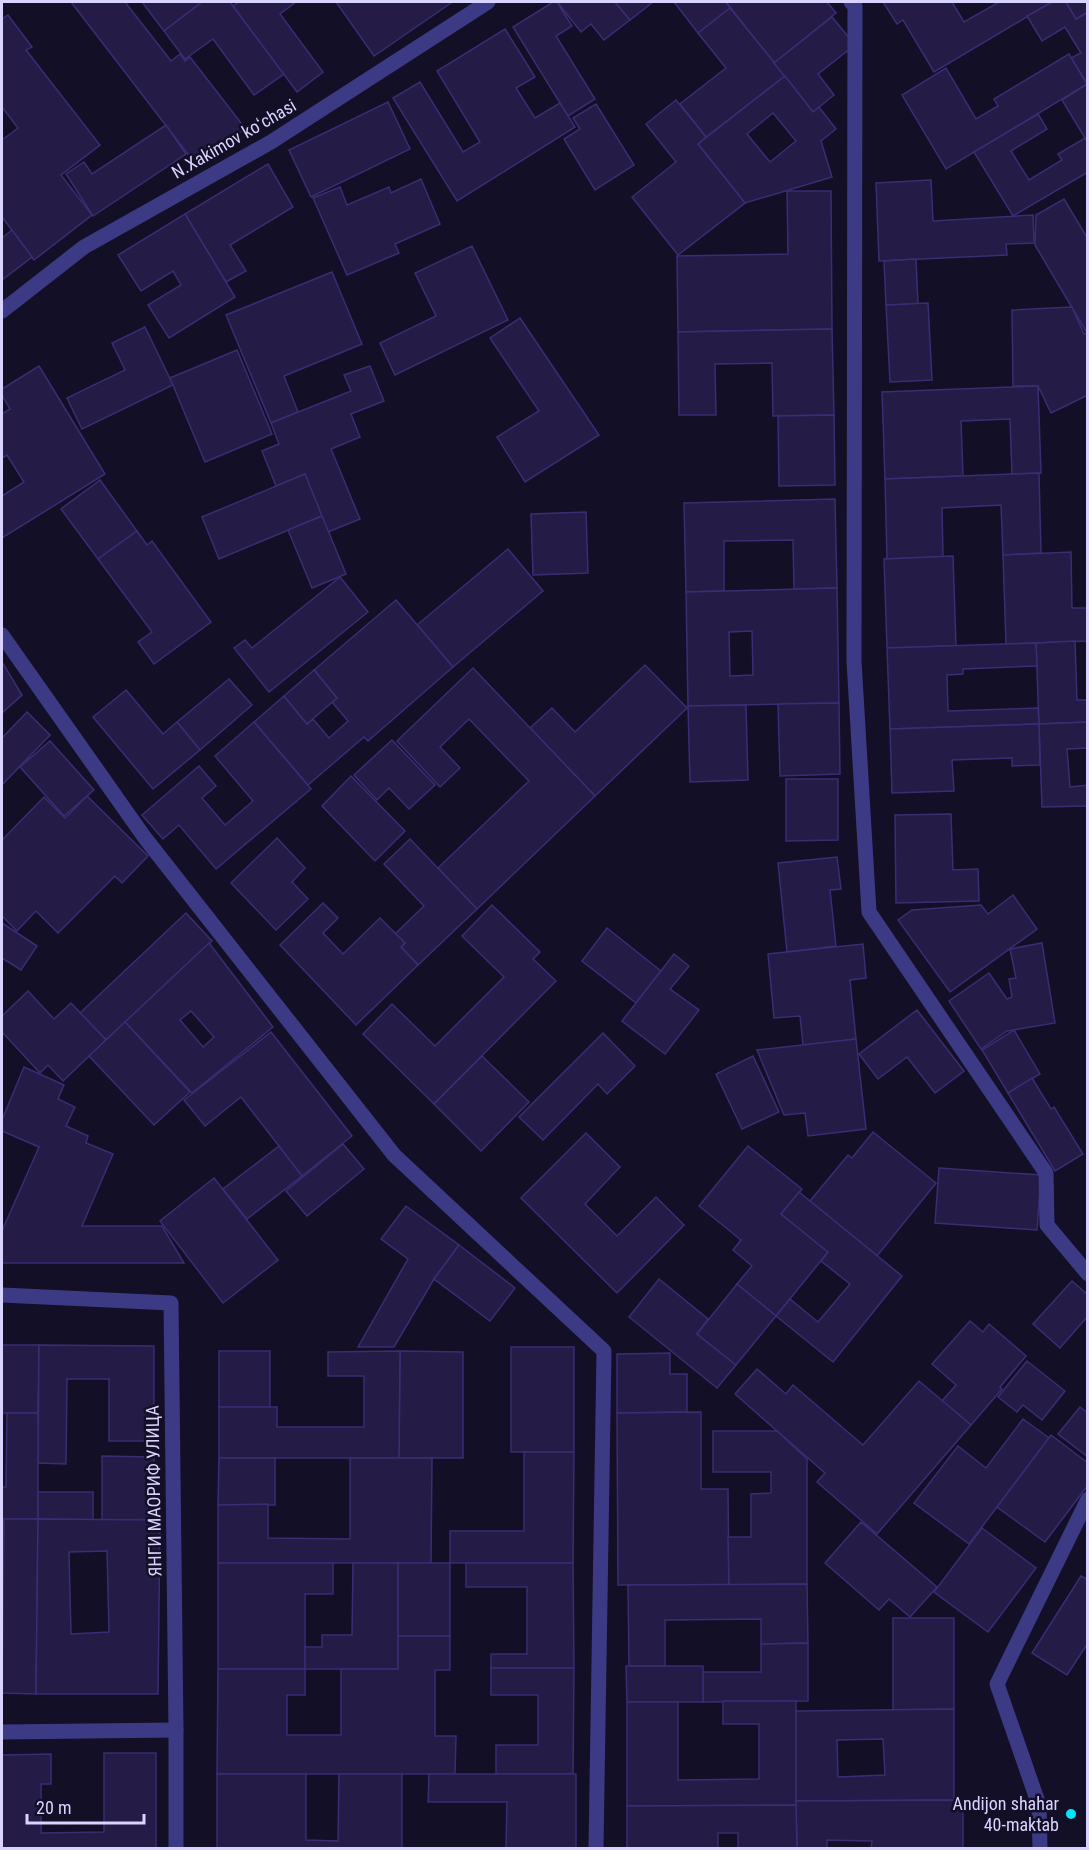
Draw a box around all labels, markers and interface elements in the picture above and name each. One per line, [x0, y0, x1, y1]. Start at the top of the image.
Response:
street label: N.Xakimov koʻchasi [168, 94, 300, 183]
street label: ЯНГИ МАОРИФ УЛИЦА [141, 1405, 165, 1577]
scale bar [27, 1787, 144, 1825]
place label: Andijon shahar 40-maktab [953, 1793, 1060, 1835]
text: 20 m [36, 1797, 71, 1818]
marker: Andijon shahar 40-maktab [1064, 1807, 1078, 1821]

